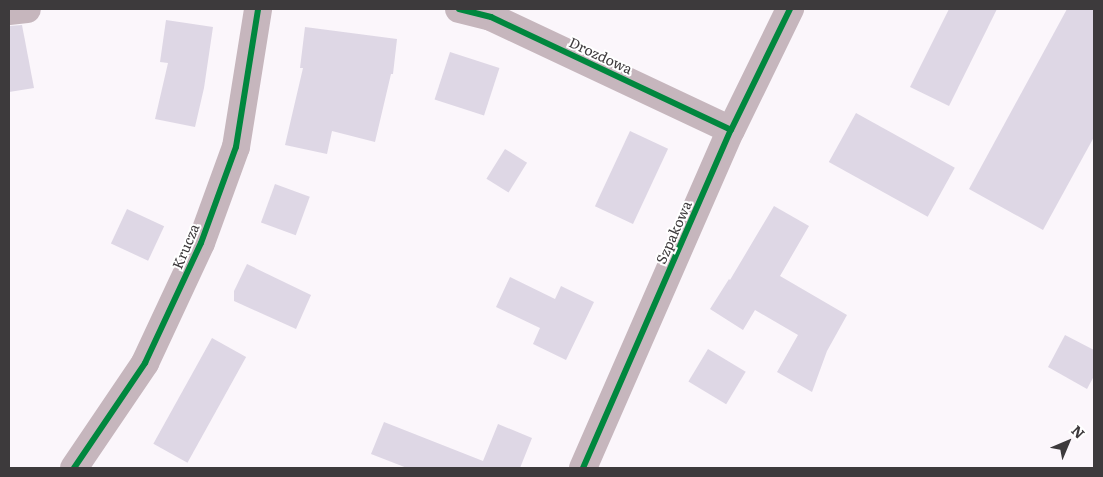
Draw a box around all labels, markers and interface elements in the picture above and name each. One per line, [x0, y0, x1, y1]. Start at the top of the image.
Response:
street label: Drozdowa [567, 33, 635, 77]
street label: Szpakowa [652, 198, 694, 266]
street label: Krucza [168, 221, 202, 271]
north arrow [1043, 417, 1093, 467]
text: N [1067, 420, 1090, 443]

